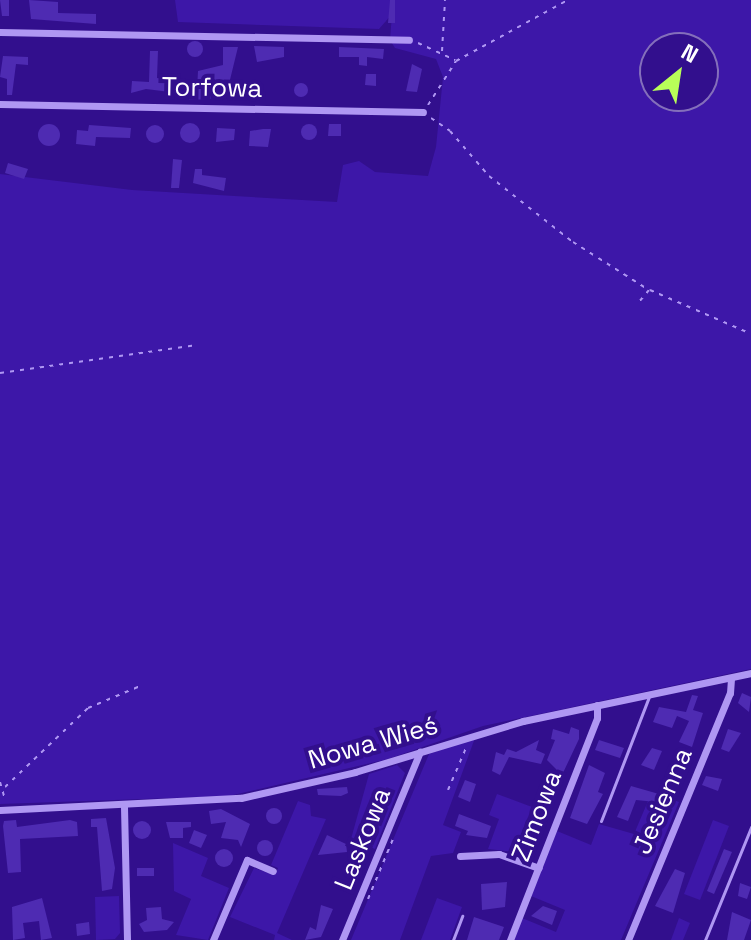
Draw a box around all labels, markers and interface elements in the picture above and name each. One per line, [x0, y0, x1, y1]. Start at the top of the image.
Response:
north arrow [639, 32, 719, 112]
text: N [677, 37, 703, 69]
street label: Torfowa [161, 72, 263, 104]
street label: Nowa Wieś [305, 710, 441, 776]
street label: Jesienna [627, 743, 699, 859]
street label: Zimowa [505, 766, 569, 866]
street label: Laskowa [328, 783, 398, 895]

